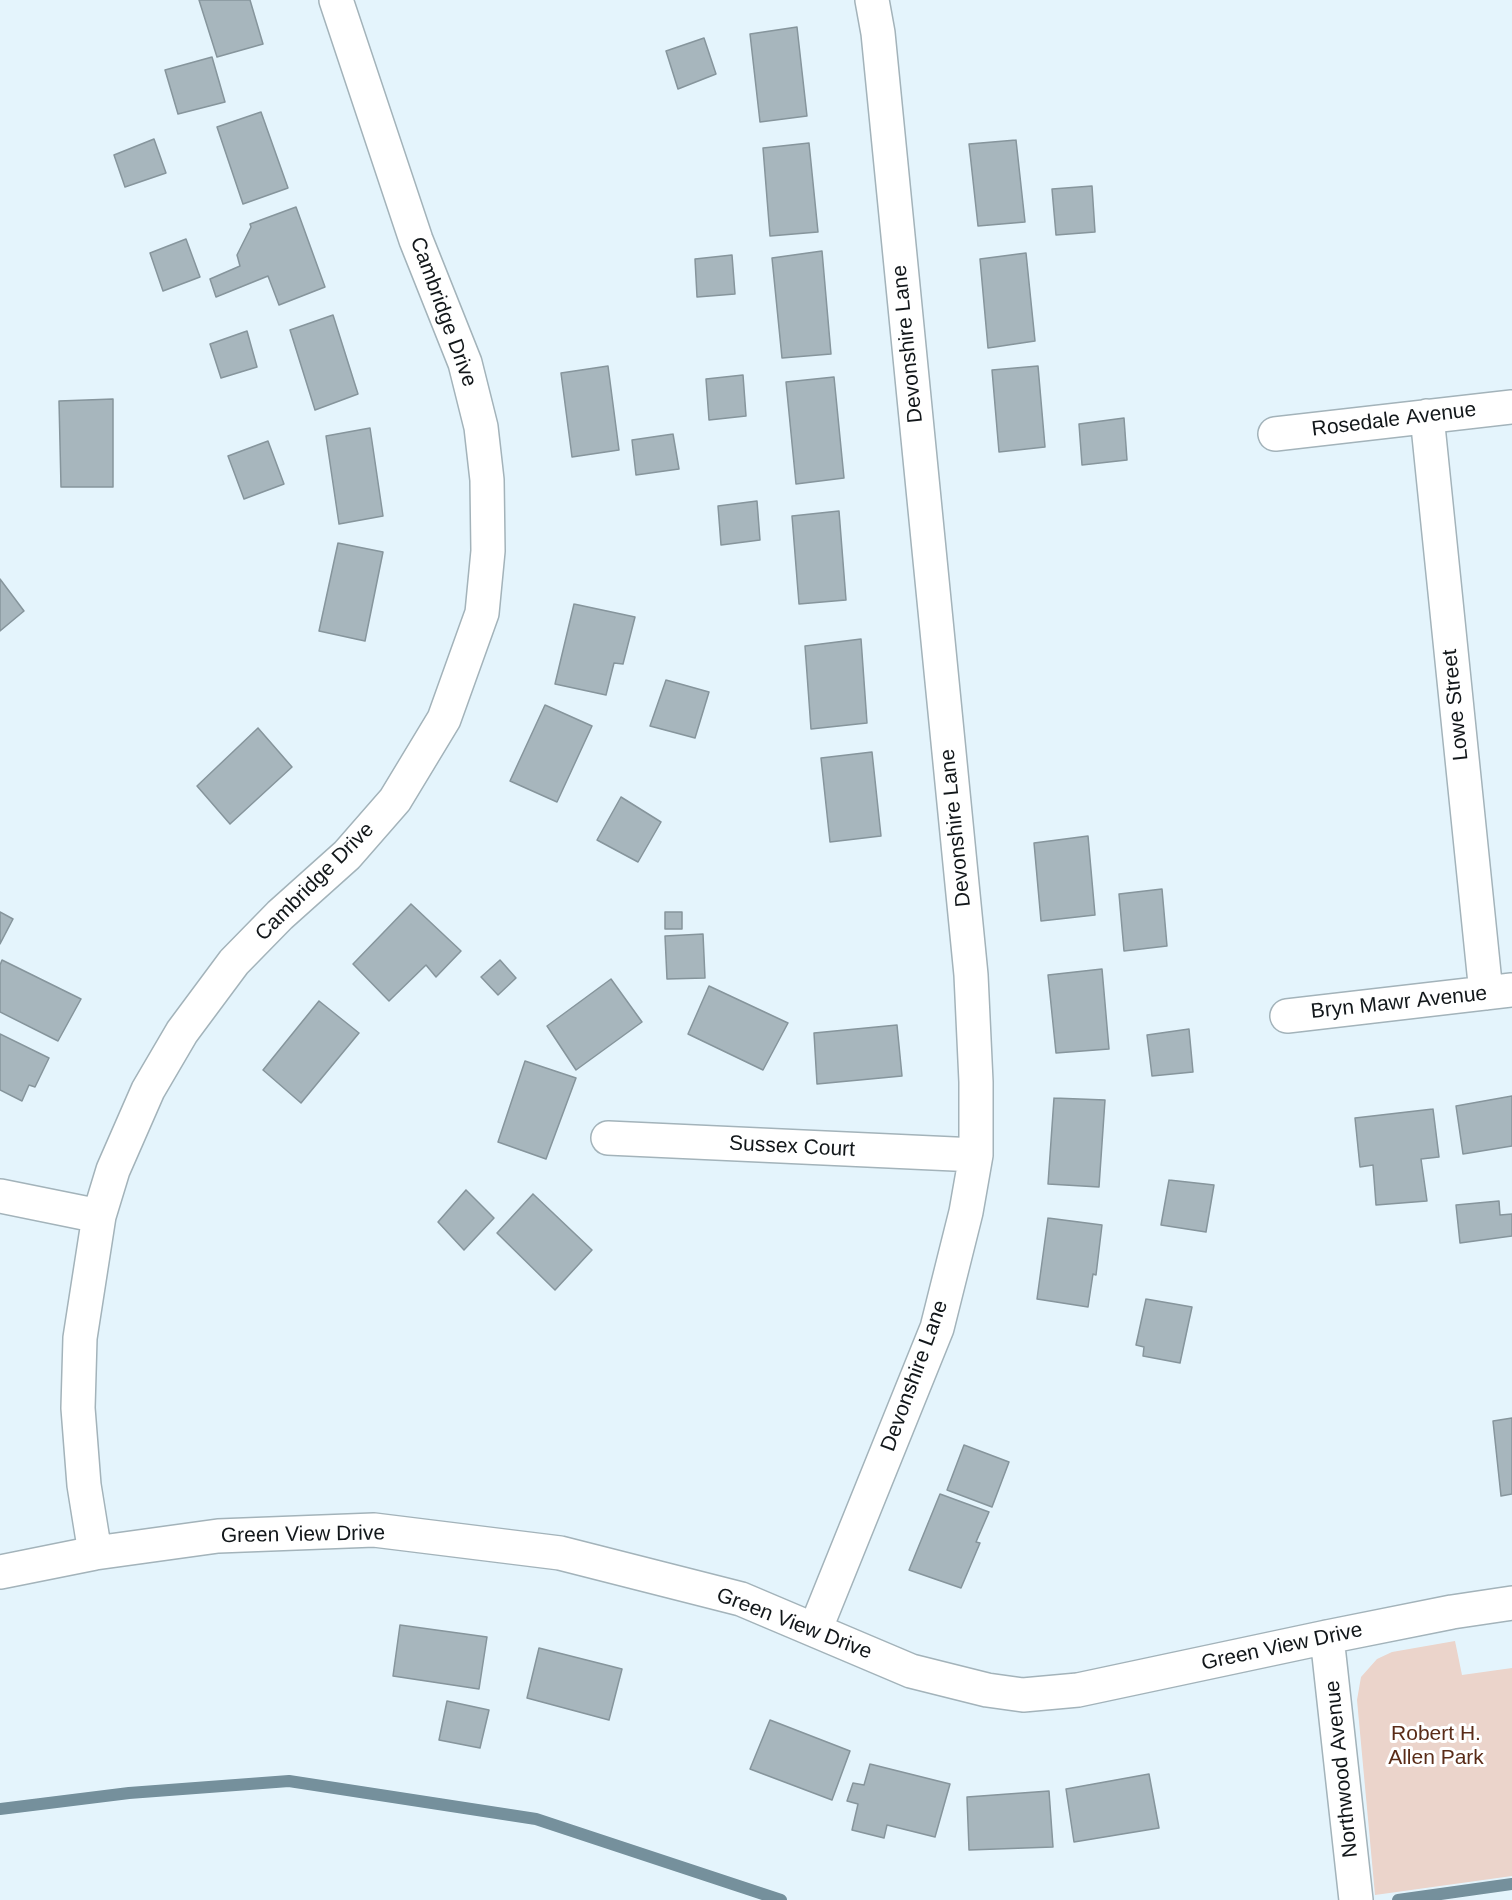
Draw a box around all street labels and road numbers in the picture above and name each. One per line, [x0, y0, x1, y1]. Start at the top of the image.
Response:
street label: Cambridge Drive [404, 234, 482, 390]
street label: Devonshire Lane [887, 264, 929, 424]
street label: Rosedale Avenue [1310, 397, 1478, 443]
street label: Lowe Street [1438, 648, 1474, 762]
street label: Devonshire Lane [935, 748, 977, 908]
street label: Cambridge Drive [250, 817, 380, 947]
street label: Bryn Mawr Avenue [1310, 981, 1488, 1025]
street label: Sussex Court [728, 1131, 856, 1163]
street label: Devonshire Lane [876, 1297, 954, 1455]
street label: Green View Drive [221, 1521, 385, 1549]
street label: Green View Drive [713, 1583, 875, 1665]
street label: Green View Drive [1199, 1618, 1365, 1676]
street label: Northwood Avenue [1320, 1679, 1364, 1859]

